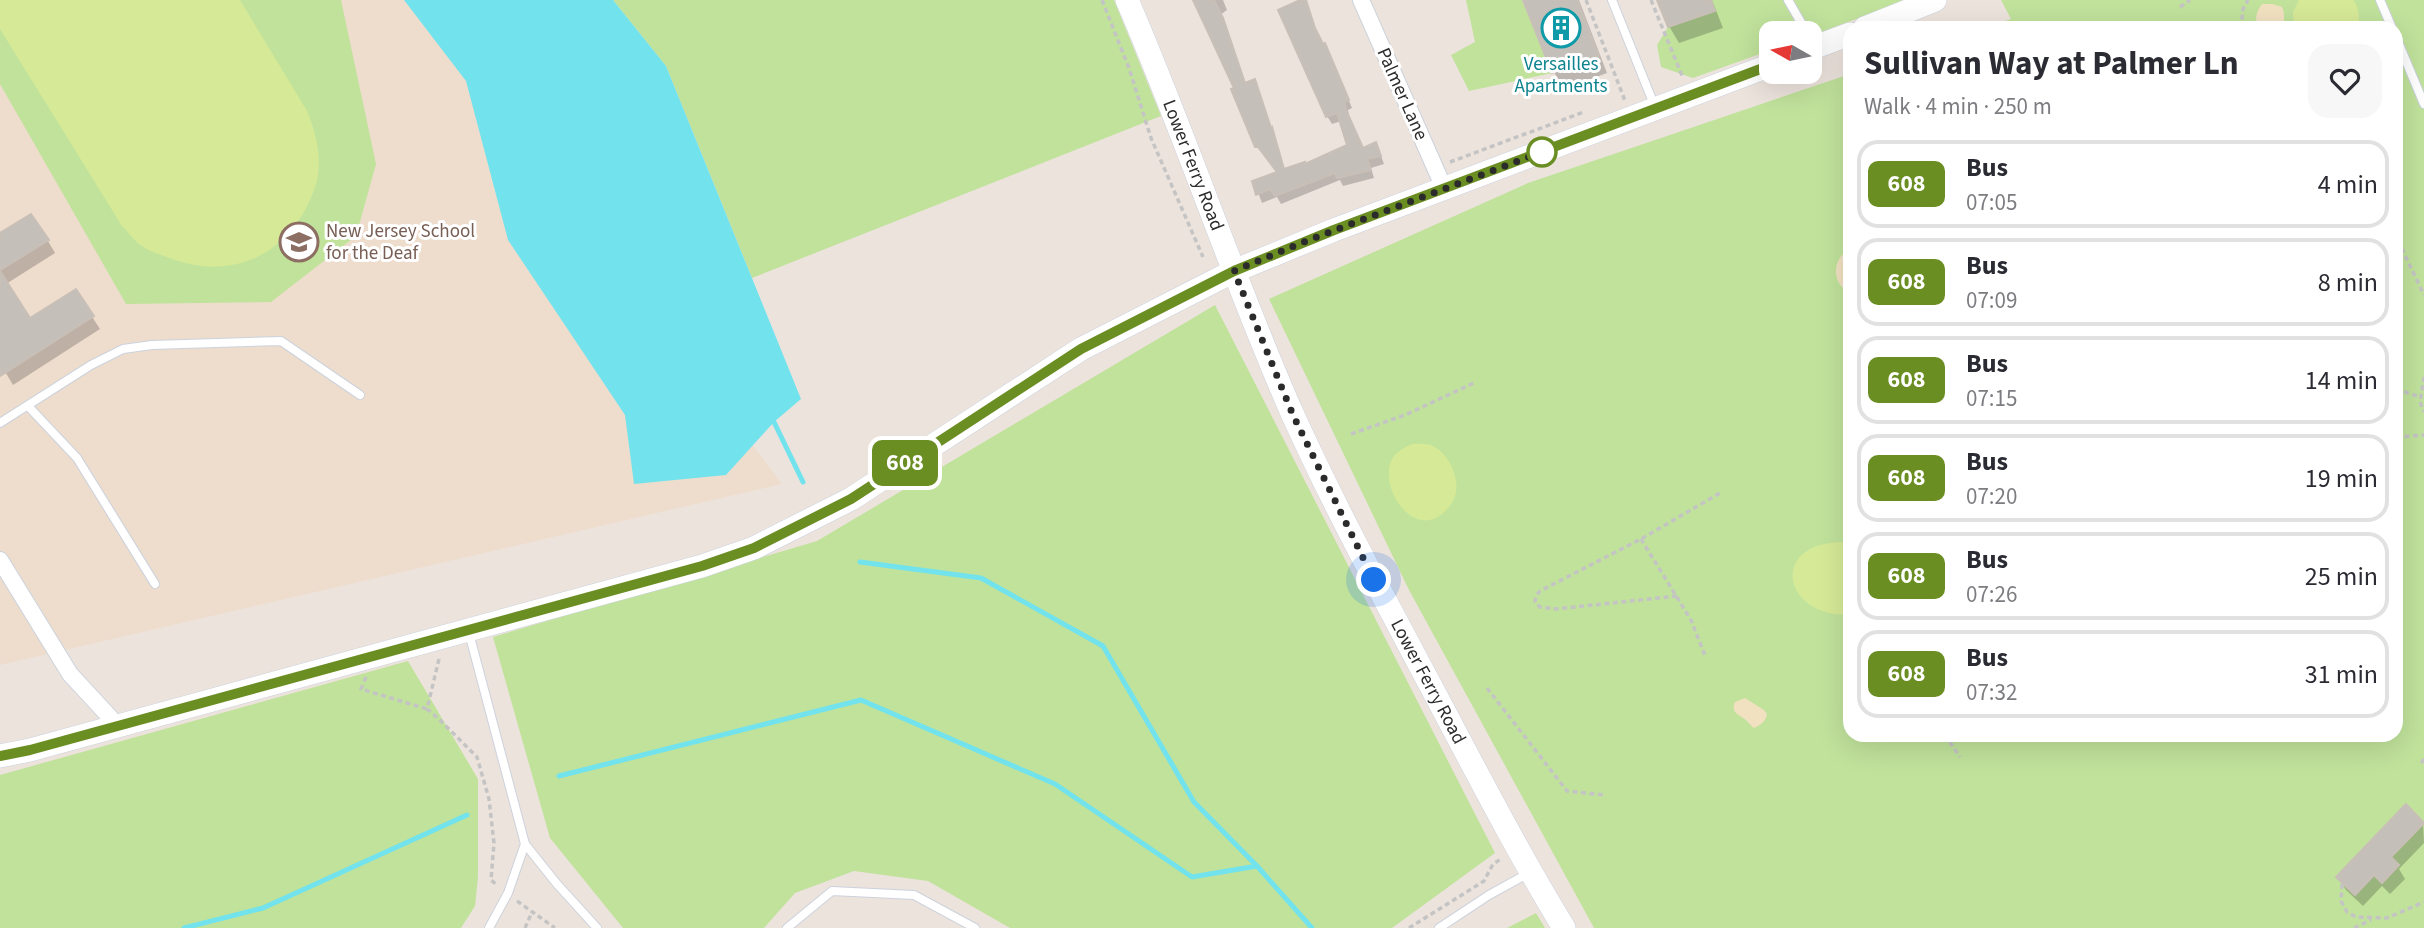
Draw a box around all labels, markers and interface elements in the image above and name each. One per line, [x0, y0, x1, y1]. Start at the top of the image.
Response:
building icon: Versailles Apartments [1540, 7, 1582, 49]
north arrow [1759, 21, 1822, 84]
map controls [1759, 21, 1822, 84]
text: Sullivan Way at Palmer Ln [1864, 40, 2239, 87]
street label: Palmer Lane [1370, 43, 1434, 145]
button: heart [2308, 44, 2382, 118]
place label: Versailles Apartments [1515, 51, 1608, 100]
text: Walk · 4 min · 250 m [1864, 90, 2052, 123]
street label: Lower Ferry Road [1156, 96, 1231, 235]
unlabelled marker [1527, 137, 1557, 167]
text: Bus [1966, 149, 2008, 186]
text: 608 [1887, 166, 1926, 201]
text: 4 min [2318, 166, 2378, 203]
text: 07:05 [1966, 186, 2017, 219]
place label: New Jersey School for the Deaf [326, 218, 475, 267]
school or university icon: New Jersey School for the Deaf [278, 221, 320, 263]
text: Bus [1966, 247, 2008, 284]
text: 608 [1887, 264, 1926, 299]
text: 8 min [2318, 264, 2378, 301]
text: 07:09 [1966, 284, 2017, 317]
text: Bus [1966, 345, 2008, 382]
text: 608 [1887, 362, 1926, 397]
text: 14 min [2305, 362, 2378, 399]
text: 07:15 [1966, 382, 2017, 415]
line badge: 608 [865, 440, 945, 486]
text: Bus [1966, 443, 2008, 480]
text: 608 [886, 445, 924, 480]
text: 608 [1887, 460, 1926, 495]
text: 19 min [2305, 460, 2378, 497]
text: 07:20 [1966, 480, 2017, 513]
text: Bus [1966, 541, 2008, 578]
text: 608 [1887, 558, 1926, 593]
text: 25 min [2305, 558, 2378, 595]
your location [1356, 562, 1391, 597]
text: 07:26 [1966, 578, 2017, 611]
street label: Lower Ferry Road [1384, 614, 1473, 749]
text: Bus [1966, 639, 2008, 676]
text: 608 [1887, 656, 1926, 691]
text: 31 min [2305, 656, 2378, 693]
text: 07:32 [1966, 676, 2017, 709]

